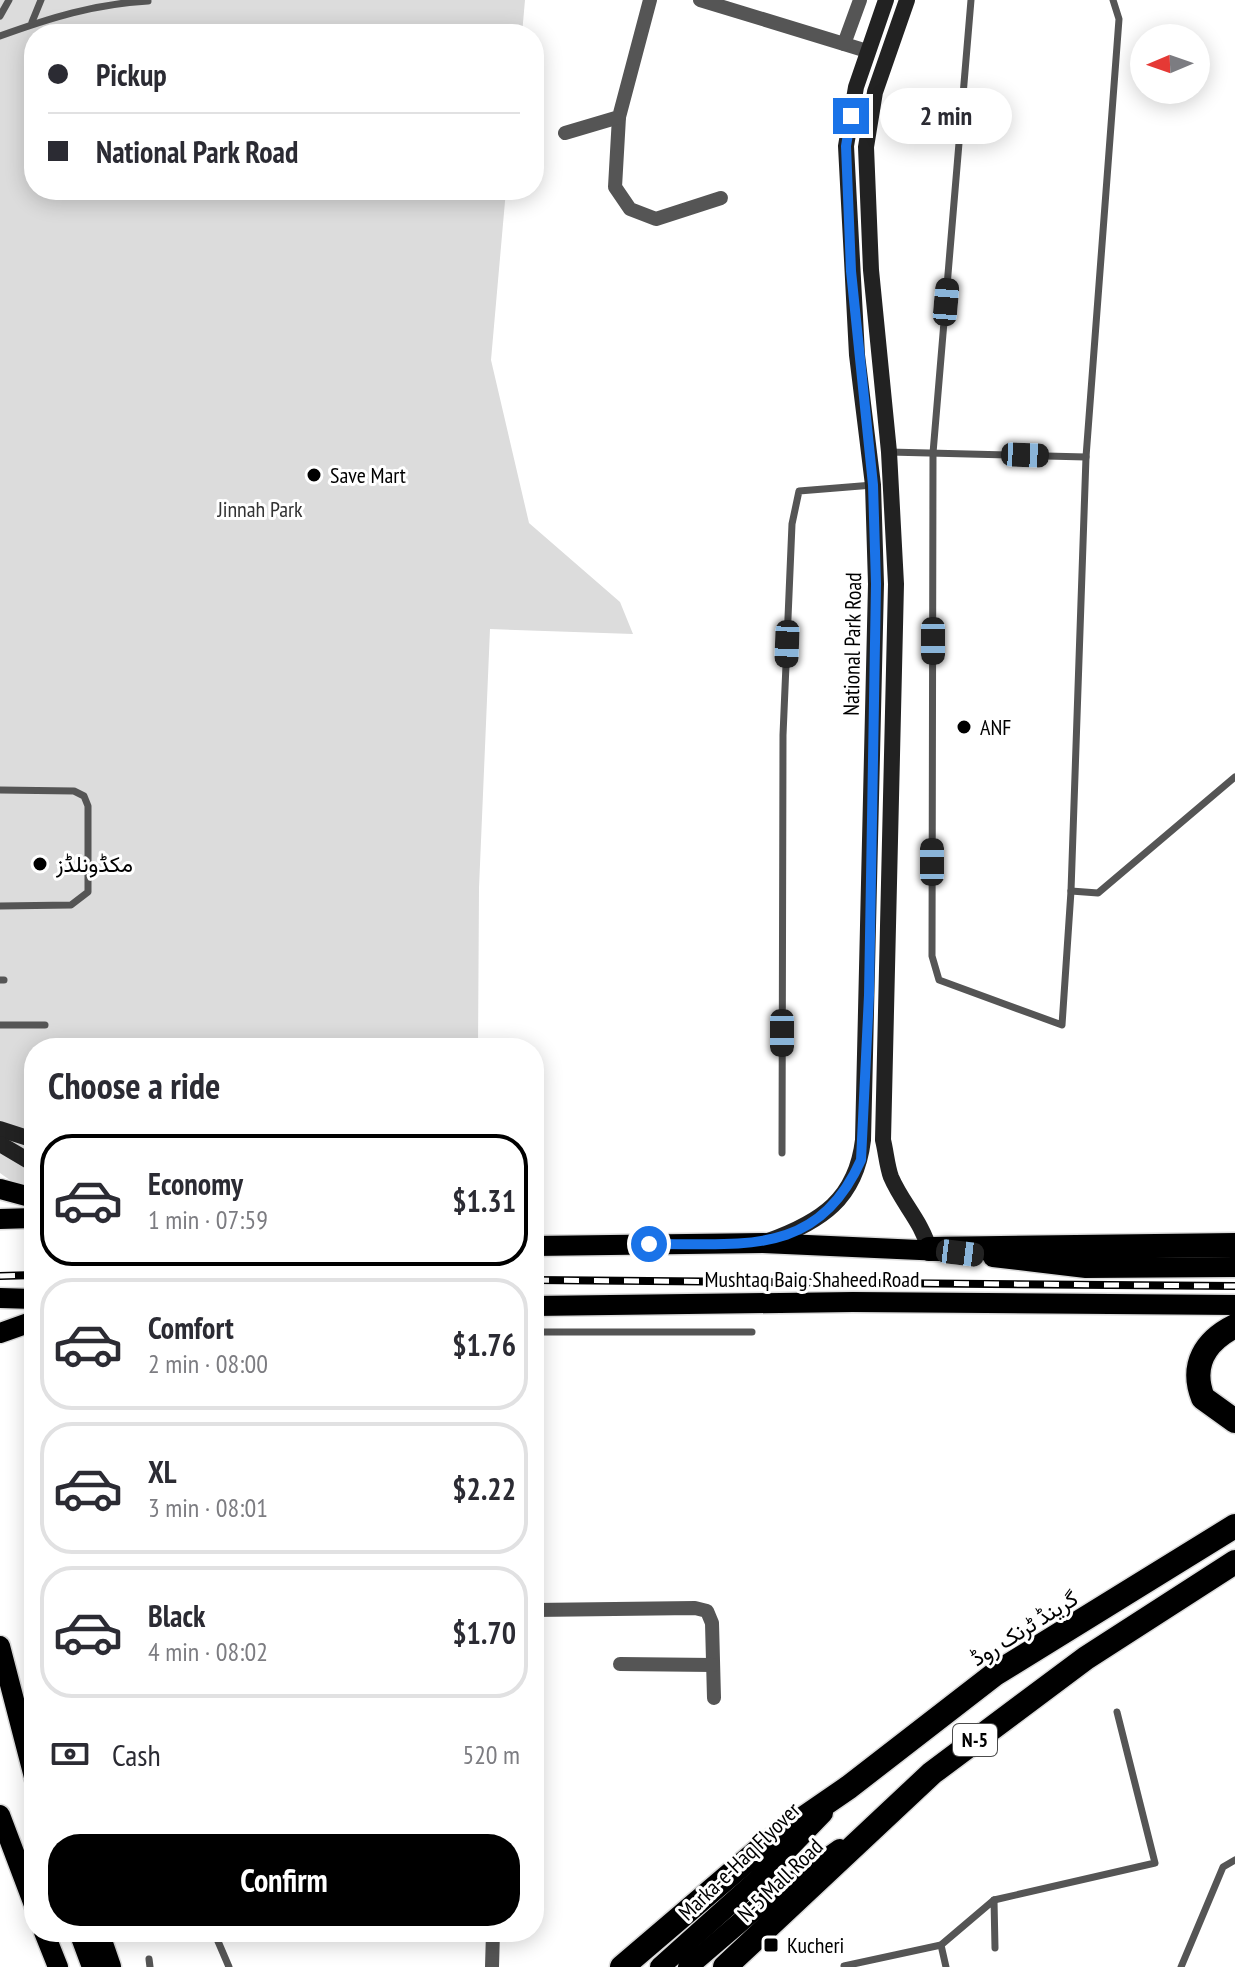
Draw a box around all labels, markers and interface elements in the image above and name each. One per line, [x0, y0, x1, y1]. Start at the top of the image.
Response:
north arrow [1130, 24, 1210, 104]
map controls [1130, 24, 1210, 104]
text: Pickup [96, 55, 167, 94]
callout: 2 min [879, 88, 1011, 144]
route end [833, 98, 869, 134]
text: 2 min [920, 99, 972, 132]
text: National Park Road [96, 132, 298, 171]
car [932, 277, 960, 327]
car [1001, 442, 1049, 468]
place label: Save Mart [330, 461, 406, 489]
marker: Save Mart [305, 466, 323, 484]
park label: Jinnah Park [216, 495, 303, 523]
street label: National Park Road [837, 572, 867, 716]
car [921, 617, 945, 665]
car [774, 620, 800, 668]
place label: ANF [980, 713, 1011, 741]
marker: ANF [955, 718, 973, 736]
car [920, 838, 944, 886]
place label: مکڈونلڈز [55, 850, 133, 878]
marker: مکڈونلڈز [31, 855, 49, 873]
car [770, 1009, 794, 1057]
text: Choose a ride [48, 1062, 220, 1109]
icon: car [52, 1164, 124, 1236]
text: Economy [148, 1164, 243, 1203]
text: $1.31 [452, 1181, 516, 1220]
text: 1 min · 07:59 [148, 1203, 268, 1236]
route start [631, 1226, 667, 1262]
car [935, 1238, 985, 1268]
street label: Mushtaq Baig Shaheed Road [704, 1265, 920, 1293]
icon: car [52, 1308, 124, 1380]
text: Comfort [148, 1308, 234, 1347]
text: $1.76 [452, 1325, 516, 1364]
text: 2 min · 08:00 [148, 1347, 268, 1380]
icon: car [52, 1452, 124, 1524]
text: XL [148, 1452, 177, 1491]
text: $2.22 [452, 1469, 516, 1508]
text: 3 min · 08:01 [148, 1491, 268, 1524]
street label: گرینڈ ٹرنک روڈ [965, 1584, 1083, 1672]
icon: car [52, 1596, 124, 1668]
text: Black [148, 1596, 205, 1635]
text: $1.70 [452, 1613, 516, 1652]
text: 4 min · 08:02 [148, 1635, 268, 1668]
road number: N-5 [953, 1724, 997, 1756]
icon: cash [48, 1732, 92, 1776]
text: Cash [112, 1735, 161, 1774]
text: 520 m [462, 1738, 520, 1771]
street label: Marka-e-Haq Flyover [672, 1796, 806, 1926]
street label: N-5 Mall Road [731, 1832, 829, 1928]
button: Confirm [48, 1834, 520, 1926]
place label: Kucheri [787, 1931, 844, 1959]
marker: Kucheri [762, 1936, 780, 1954]

